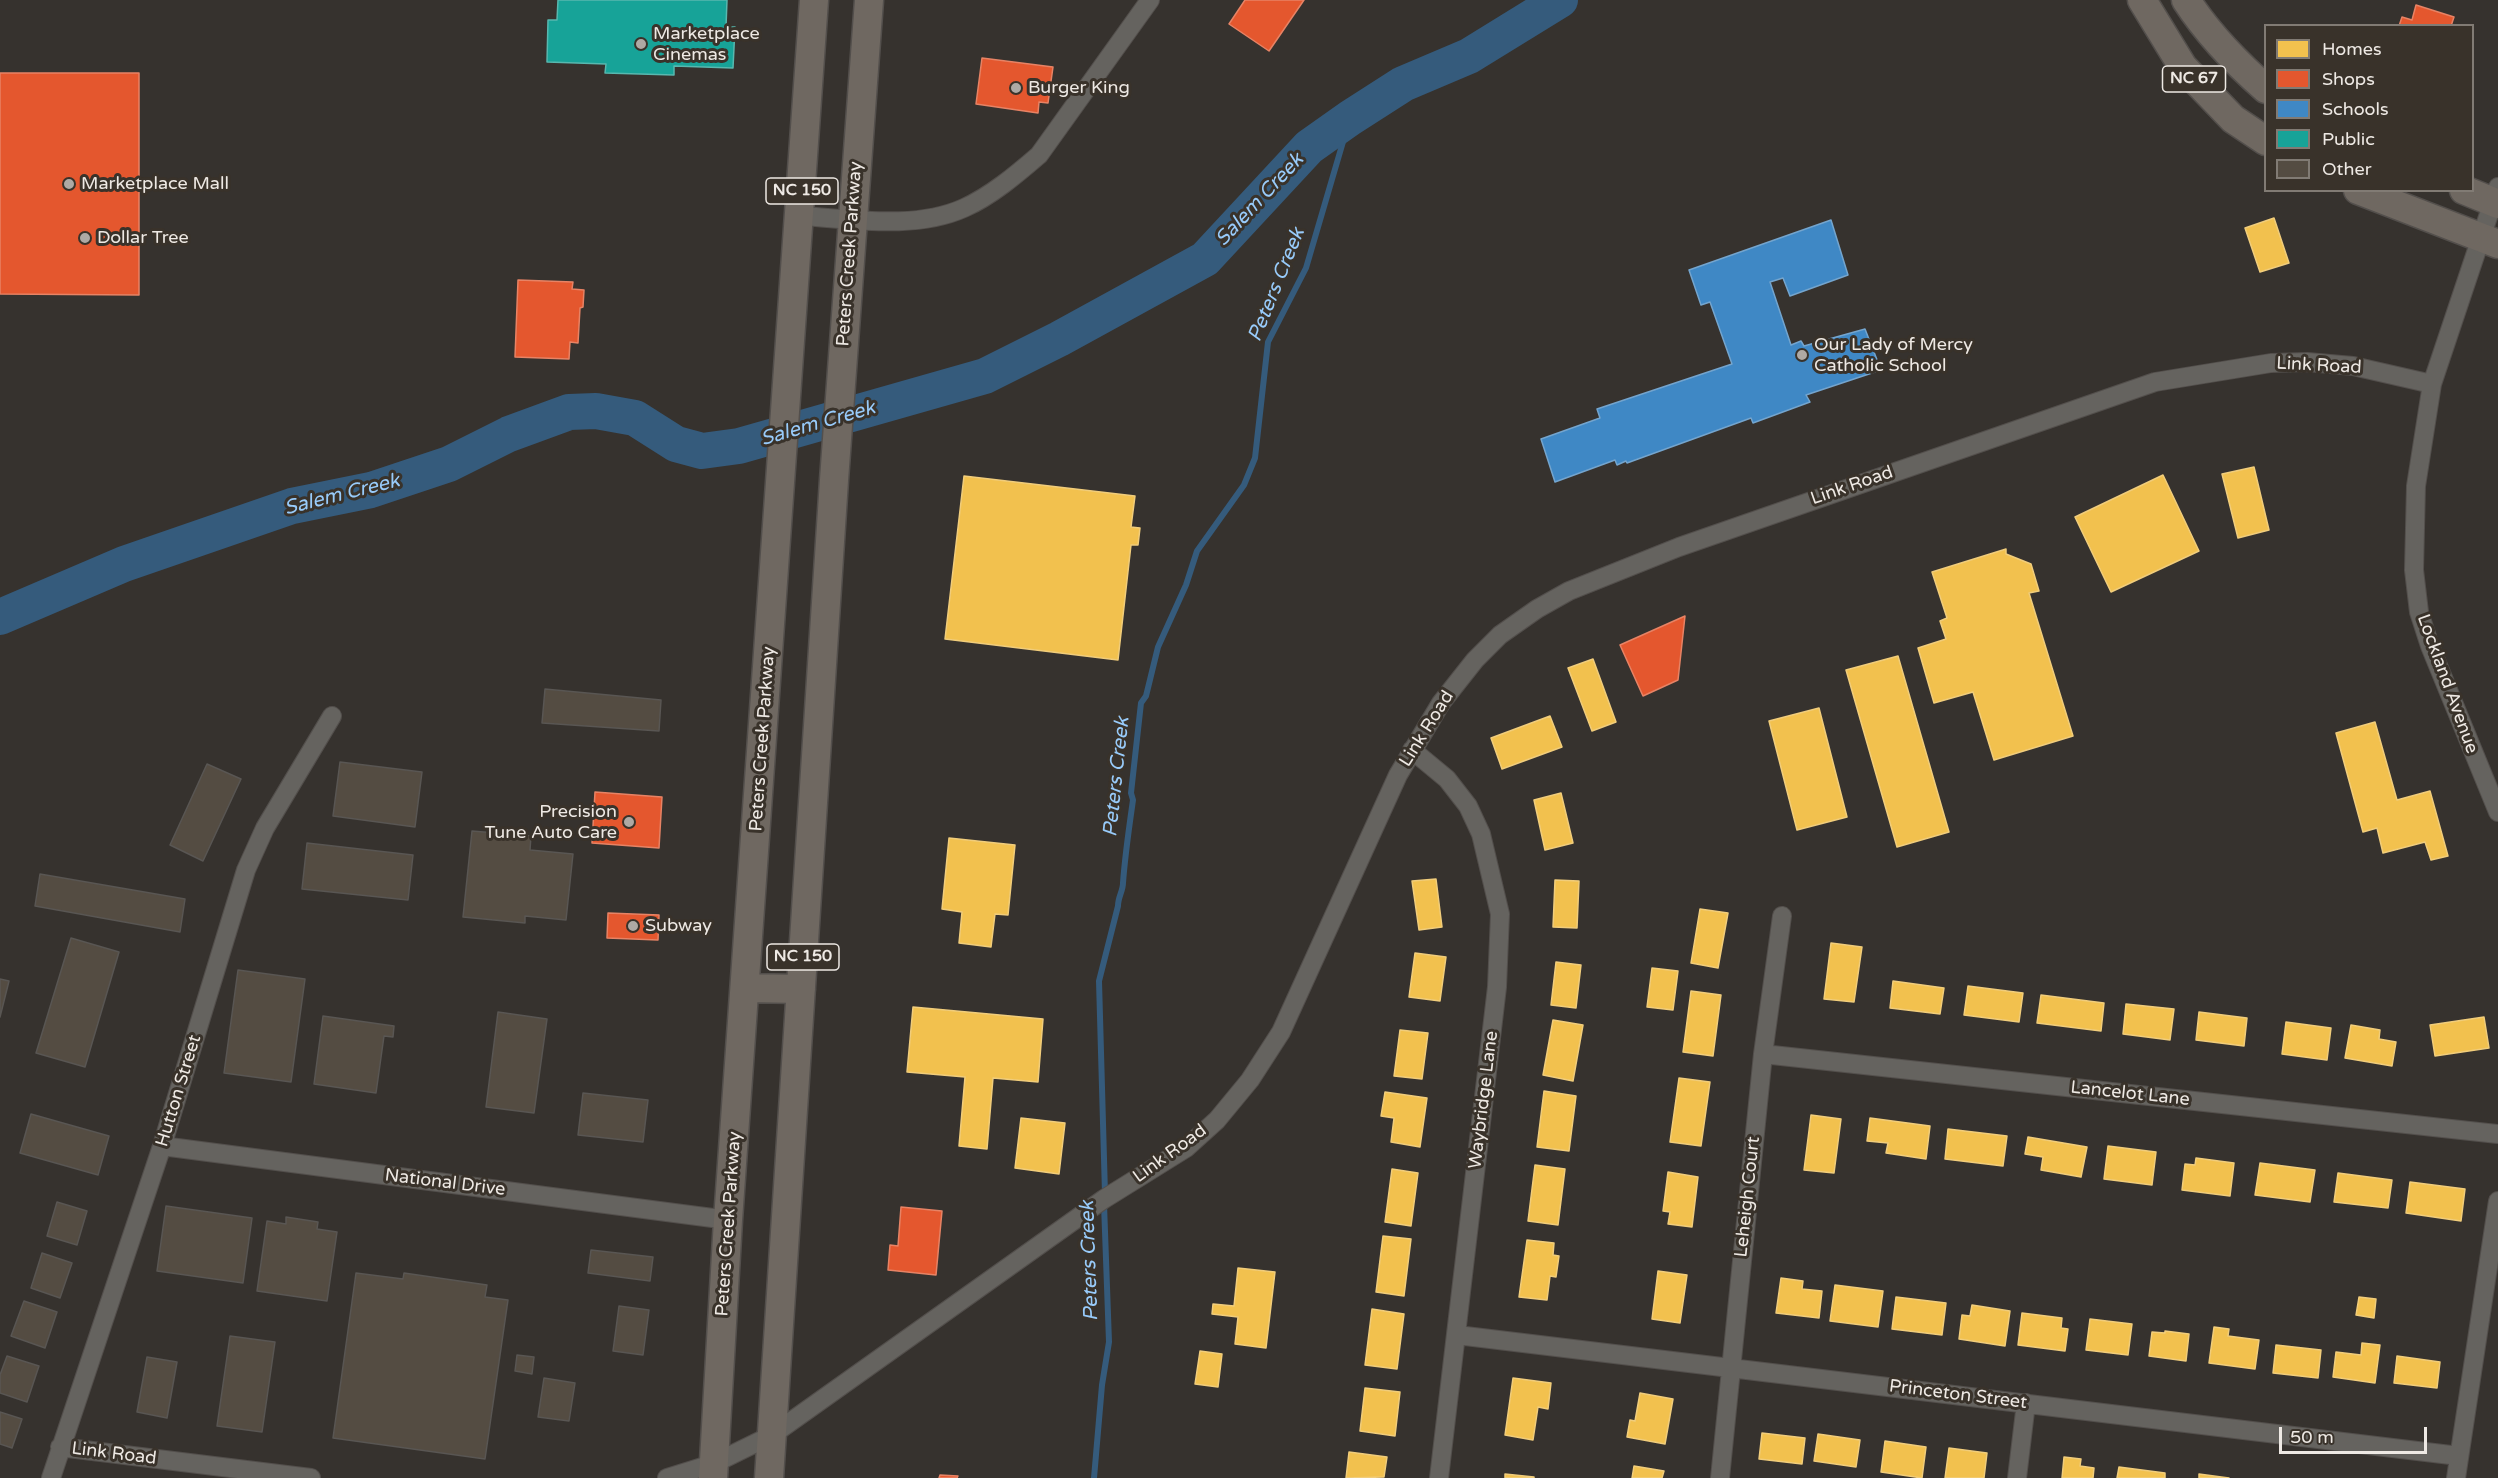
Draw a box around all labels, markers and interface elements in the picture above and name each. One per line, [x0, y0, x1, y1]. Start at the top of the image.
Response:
place label: Marketplace Cinemas [653, 23, 760, 66]
legend [2264, 24, 2474, 192]
marker: Marketplace Cinemas [634, 37, 648, 51]
text: Homes [2322, 38, 2382, 60]
road number: NC 67 [2162, 66, 2226, 92]
text: Shops [2322, 68, 2375, 90]
place label: Burger King [1028, 77, 1130, 99]
marker: Burger King [1009, 81, 1023, 95]
text: Schools [2322, 98, 2389, 120]
text: Public [2322, 128, 2375, 150]
water label: Salem Creek [1211, 149, 1309, 251]
text: Other [2322, 158, 2372, 180]
street label: Peters Creek Parkway [833, 161, 867, 347]
place label: Marketplace Mall [81, 173, 229, 195]
marker: Marketplace Mall [62, 177, 76, 191]
road number: NC 150 [766, 178, 838, 204]
water label: Peters Creek [1243, 225, 1311, 345]
place label: Dollar Tree [97, 227, 189, 249]
marker: Dollar Tree [78, 231, 92, 245]
place label: Our Lady of Mercy Catholic School [1814, 334, 1973, 376]
marker: Our Lady of Mercy Catholic School [1795, 348, 1809, 362]
street label: Link Road [2276, 353, 2362, 379]
water label: Salem Creek [758, 396, 878, 452]
street label: Link Road [1808, 462, 1896, 510]
water label: Salem Creek [282, 469, 402, 521]
street label: Lockland Avenue [2412, 611, 2482, 757]
street label: Peters Creek Parkway [746, 646, 780, 832]
street label: Link Road [1395, 687, 1459, 771]
water label: Peters Creek [1099, 716, 1135, 838]
place label: Precision Tune Auto Care [484, 801, 617, 844]
marker: Precision Tune Auto Care [622, 815, 636, 829]
place label: Subway [645, 915, 712, 937]
marker: Subway [626, 919, 640, 933]
road number: NC 150 [767, 944, 839, 970]
street label: Waybridge Lane [1465, 1030, 1503, 1170]
street label: Hutton Street [152, 1032, 206, 1150]
street label: Lancelot Lane [2069, 1077, 2191, 1111]
street label: Link Road [1129, 1120, 1211, 1188]
street label: Peters Creek Parkway [712, 1131, 746, 1317]
street label: Leheigh Court [1731, 1136, 1765, 1258]
street label: National Drive [384, 1165, 506, 1201]
water label: Peters Creek [1076, 1200, 1104, 1322]
street label: Princeton Street [1888, 1376, 2028, 1414]
scale bar [2282, 1415, 2430, 1453]
text: 50 m [2290, 1426, 2334, 1448]
street label: Link Road [70, 1438, 158, 1470]

